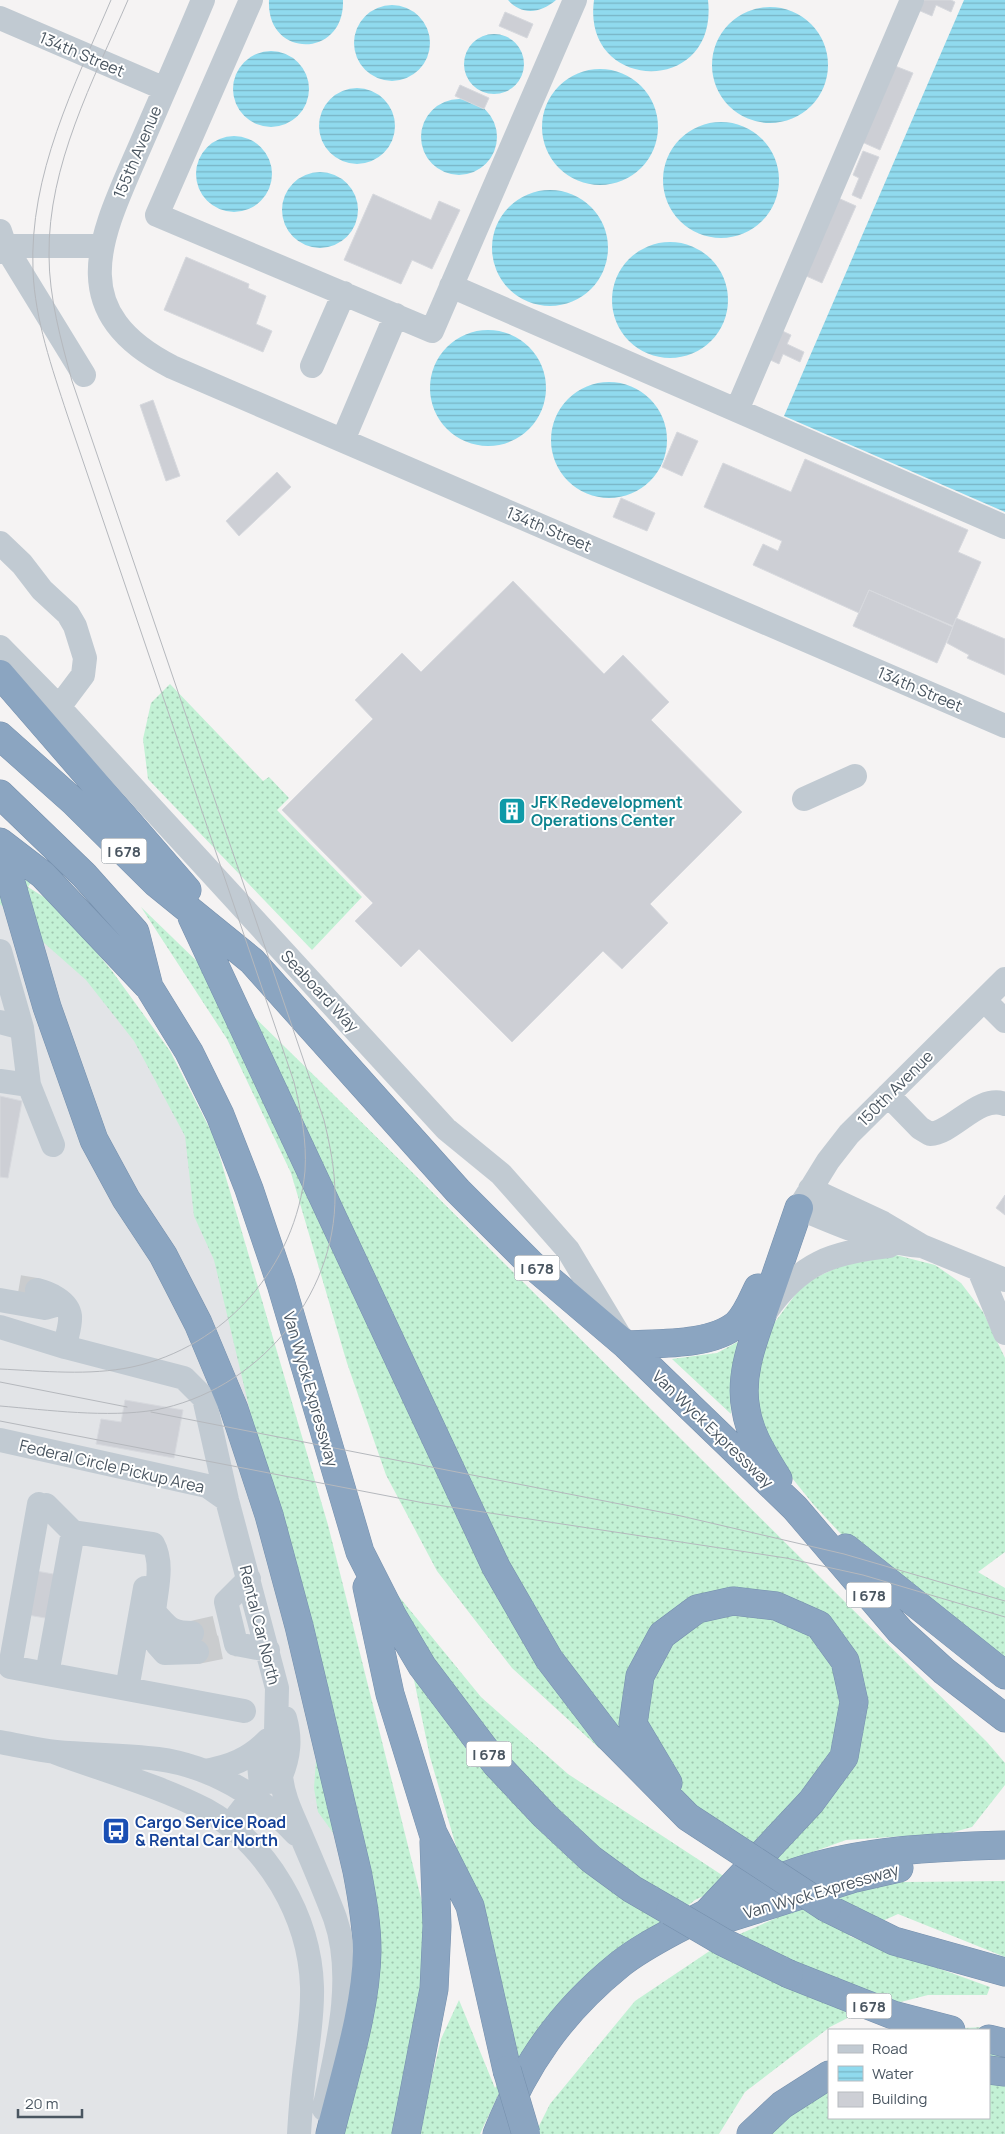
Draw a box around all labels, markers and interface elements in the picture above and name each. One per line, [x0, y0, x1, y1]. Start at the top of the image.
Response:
street label: 134th Street [36, 26, 128, 82]
street label: 155th Avenue [108, 102, 166, 202]
street label: 134th Street [503, 501, 595, 557]
street label: 134th Street [874, 661, 966, 717]
place label: JFK Redevelopment Operations Center [531, 791, 683, 831]
building icon: JFK Redevelopment Operations Center [497, 796, 527, 826]
road number: I 678 [102, 838, 146, 864]
street label: Seaboard Way [276, 945, 364, 1037]
street label: 150th Avenue [852, 1045, 938, 1131]
road number: I 678 [514, 1256, 560, 1280]
street label: Van Wyck Expressway [278, 1309, 344, 1470]
street label: Van Wyck Expressway [648, 1365, 779, 1493]
street label: Federal Circle Pickup Area [17, 1434, 207, 1498]
street label: Rental Car North [235, 1563, 285, 1687]
road number: I 678 [846, 1582, 892, 1608]
road number: I 678 [466, 1742, 512, 1766]
place label: Cargo Service Road & Rental Car North [135, 1811, 286, 1851]
bus stop icon: Cargo Service Road & Rental Car North [101, 1816, 131, 1846]
street label: Van Wyck Expressway [741, 1858, 902, 1924]
road number: I 678 [846, 1994, 892, 2018]
legend [828, 2029, 990, 2119]
text: Road [872, 2038, 908, 2059]
text: Water [872, 2063, 914, 2084]
scale bar [18, 2086, 81, 2118]
text: Building [872, 2088, 927, 2109]
text: 20 m [25, 2093, 58, 2114]

